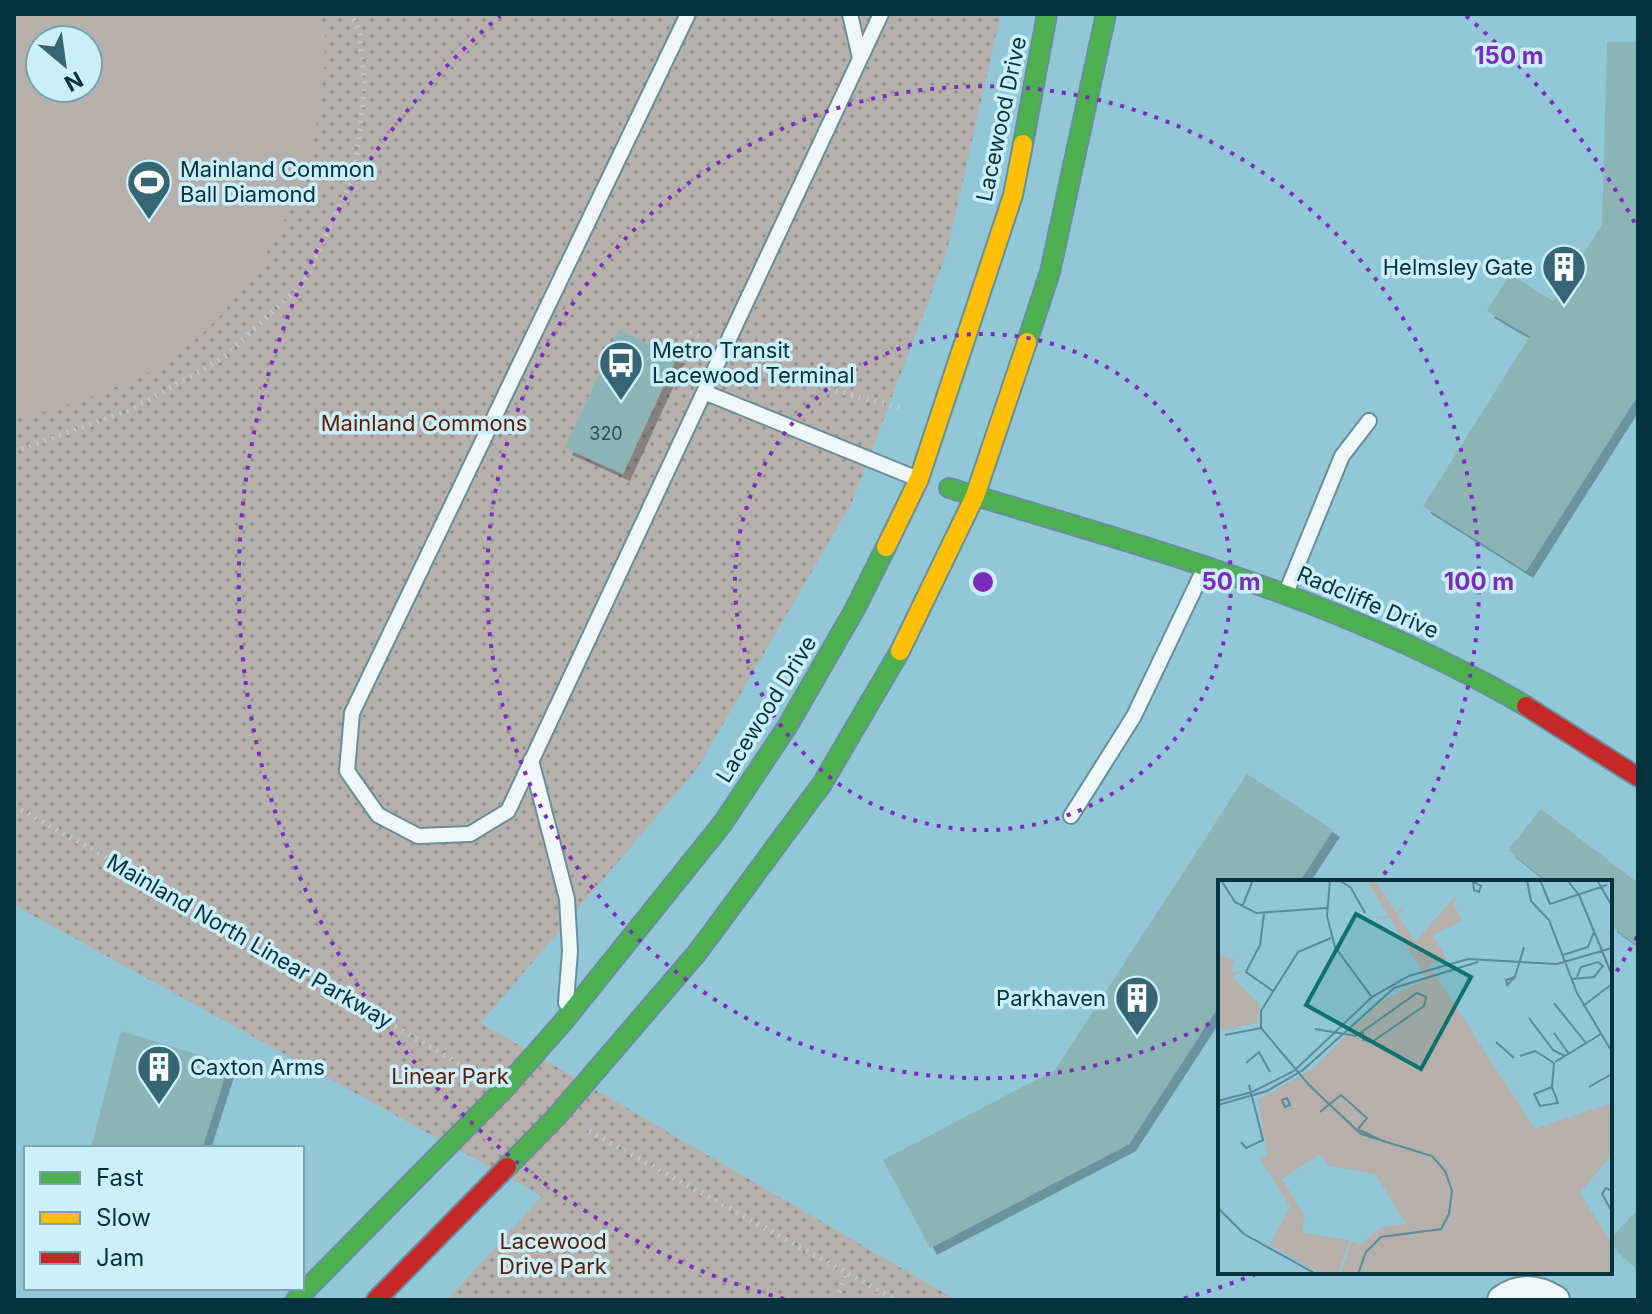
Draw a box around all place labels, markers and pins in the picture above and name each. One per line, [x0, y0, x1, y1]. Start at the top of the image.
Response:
place label: Mainland Common Ball Diamond [180, 156, 375, 207]
sports icon: Mainland Common Ball Diamond [125, 158, 173, 221]
building icon: Helmsley Gate [1540, 243, 1588, 306]
place label: Helmsley Gate [1383, 254, 1533, 280]
place label: Metro Transit Lacewood Terminal [652, 337, 855, 388]
bus stop icon: Metro Transit Lacewood Terminal [597, 339, 645, 402]
centre of rings [969, 568, 997, 596]
building icon: Parkhaven [1113, 974, 1161, 1037]
place label: Parkhaven [996, 985, 1106, 1011]
building icon: Caxton Arms [135, 1043, 183, 1106]
place label: Caxton Arms [190, 1054, 325, 1080]

